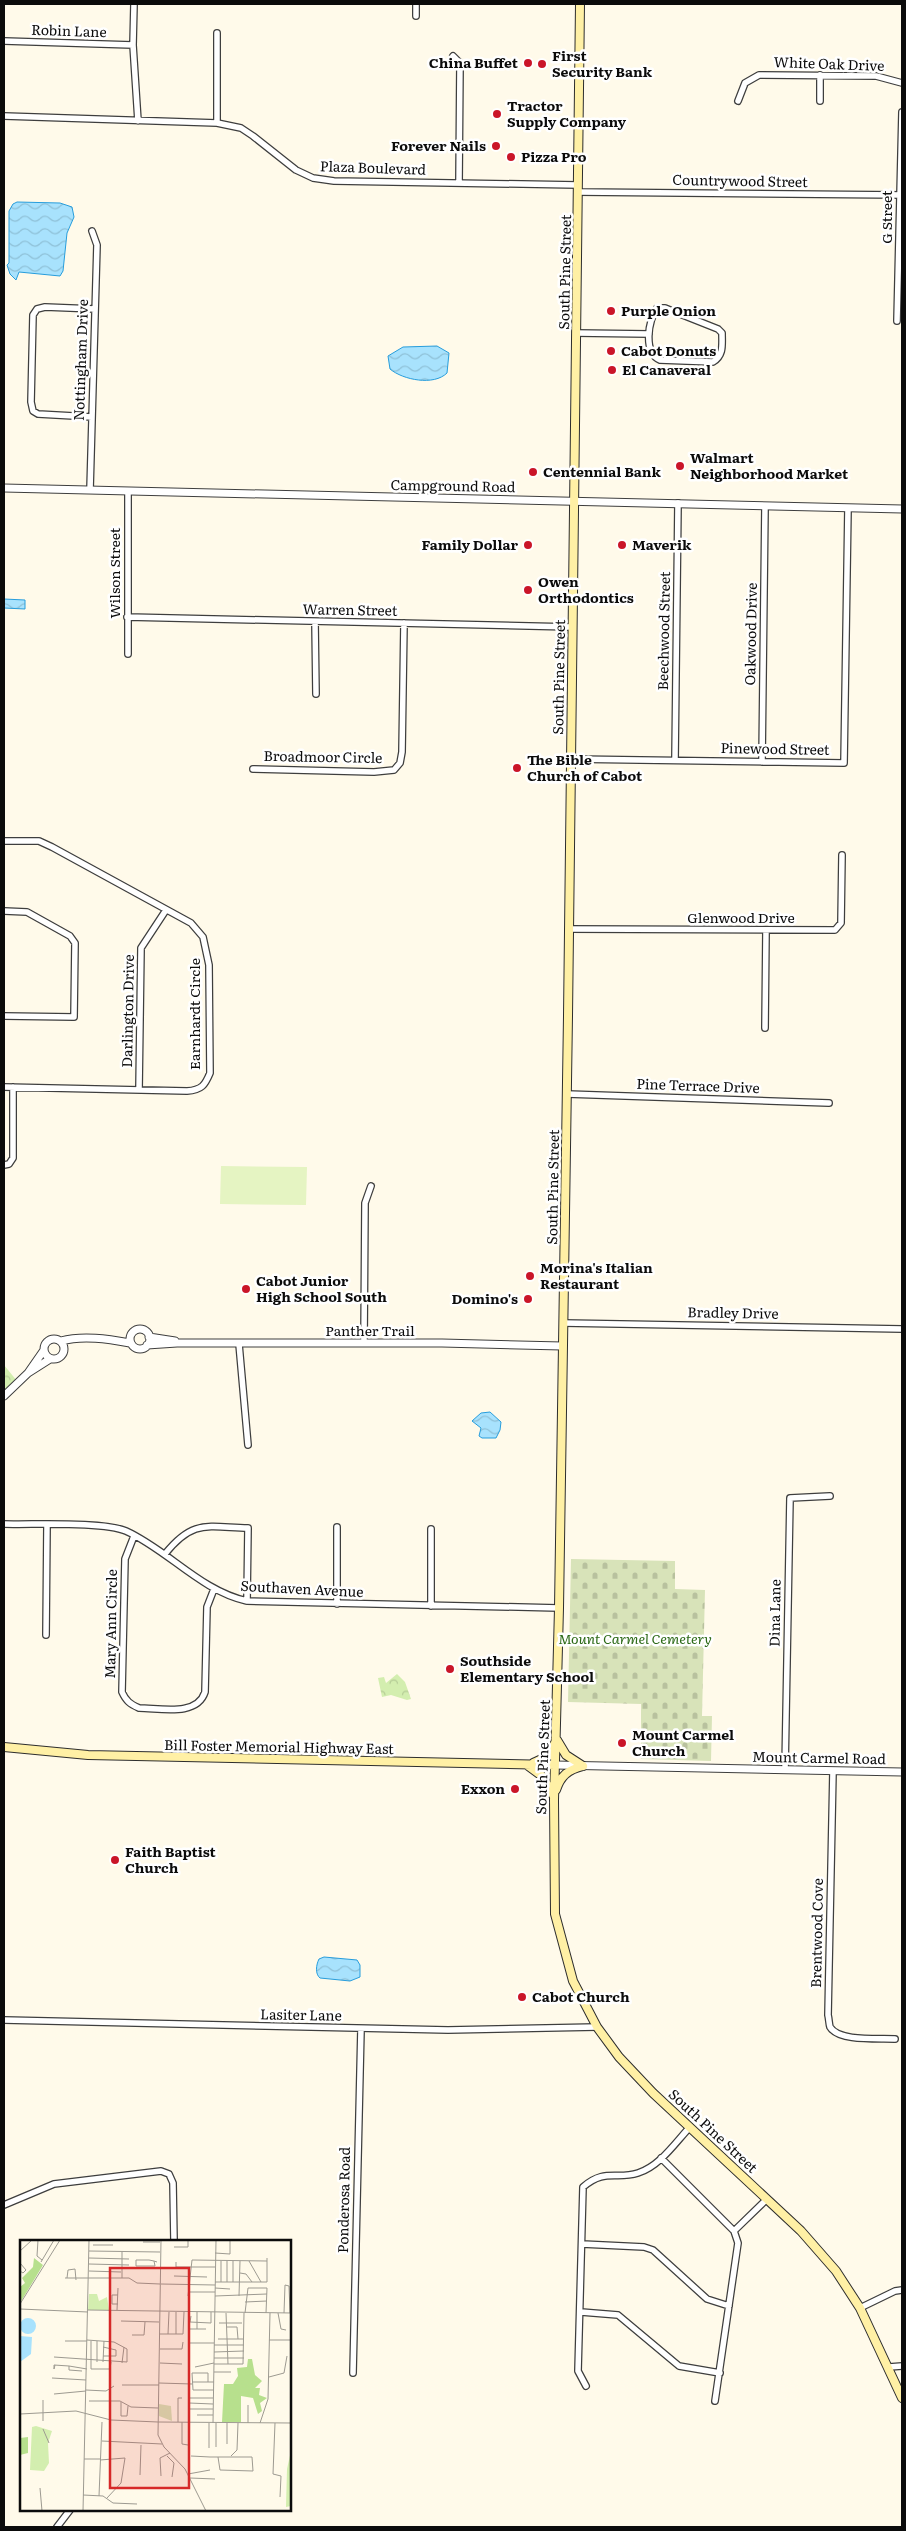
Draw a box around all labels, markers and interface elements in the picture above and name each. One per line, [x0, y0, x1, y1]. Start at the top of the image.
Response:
street label: Robin Lane [31, 19, 107, 41]
place label: First Security Bank [552, 45, 653, 81]
street label: White Oak Drive [773, 51, 885, 75]
place label: China Buffet [429, 52, 519, 72]
marker: China Buffet [522, 57, 534, 69]
marker: First Security Bank [536, 58, 548, 70]
place label: Tractor Supply Company [507, 95, 627, 131]
marker: Tractor Supply Company [491, 108, 503, 120]
place label: Forever Nails [391, 135, 486, 155]
marker: Forever Nails [490, 140, 502, 152]
place label: Pizza Pro [521, 146, 587, 166]
marker: Pizza Pro [505, 151, 517, 163]
street label: Plaza Boulevard [320, 155, 427, 179]
street label: Countrywood Street [672, 169, 808, 191]
street label: G Street [876, 190, 896, 244]
street label: South Pine Street [553, 214, 575, 330]
street label: Nottingham Drive [68, 299, 92, 421]
place label: Purple Onion [621, 300, 716, 320]
marker: Purple Onion [605, 305, 617, 317]
place label: Cabot Donuts [621, 340, 716, 360]
marker: Cabot Donuts [605, 345, 617, 357]
place label: El Canaveral [622, 359, 711, 379]
marker: El Canaveral [606, 364, 618, 376]
place label: Walmart Neighborhood Market [690, 447, 849, 483]
marker: Walmart Neighborhood Market [674, 460, 686, 472]
place label: Centennial Bank [543, 461, 661, 481]
marker: Centennial Bank [527, 466, 539, 478]
street label: Campground Road [390, 474, 516, 496]
street label: Wilson Street [104, 527, 124, 618]
place label: Family Dollar [421, 534, 518, 554]
place label: Maverik [632, 534, 692, 554]
marker: Family Dollar [522, 539, 534, 551]
marker: Maverik [616, 539, 628, 551]
place label: Owen Orthodontics [538, 571, 634, 607]
street label: Beechwood Street [652, 571, 674, 691]
street label: Oakwood Drive [739, 582, 761, 686]
marker: Owen Orthodontics [522, 584, 534, 596]
street label: Warren Street [302, 598, 398, 620]
street label: South Pine Street [547, 619, 569, 735]
street label: Pinewood Street [720, 737, 830, 759]
street label: Broadmoor Circle [263, 745, 383, 767]
place label: The Bible Church of Cabot [527, 749, 643, 785]
marker: The Bible Church of Cabot [511, 762, 523, 774]
street label: Glenwood Drive [687, 907, 795, 927]
street label: Darlington Drive [116, 954, 138, 1068]
street label: Earnhardt Circle [184, 958, 204, 1070]
street label: Pine Terrace Drive [636, 1073, 760, 1097]
street label: South Pine Street [541, 1129, 563, 1245]
place label: Morina's Italian Restaurant [540, 1257, 653, 1293]
place label: Cabot Junior High School South [256, 1270, 387, 1306]
marker: Morina's Italian Restaurant [524, 1270, 536, 1282]
marker: Cabot Junior High School South [240, 1283, 252, 1295]
place label: Domino's [451, 1288, 518, 1308]
marker: Domino's [522, 1293, 534, 1305]
street label: Bradley Drive [687, 1301, 779, 1323]
street label: Panther Trail [325, 1320, 415, 1340]
street label: Mary Ann Circle [99, 1569, 121, 1679]
street label: Southaven Avenue [240, 1575, 364, 1601]
street label: Dina Lane [763, 1579, 785, 1647]
park label: Mount Carmel Cemetery [558, 1628, 712, 1648]
place label: Southside Elementary School [460, 1650, 594, 1686]
marker: Southside Elementary School [444, 1663, 456, 1675]
street label: South Pine Street [530, 1699, 554, 1815]
place label: Mount Carmel Church [632, 1724, 734, 1760]
street label: Bill Foster Memorial Highway East [164, 1734, 394, 1758]
marker: Mount Carmel Church [616, 1737, 628, 1749]
street label: Mount Carmel Road [752, 1746, 886, 1768]
place label: Exxon [461, 1778, 505, 1798]
marker: Exxon [509, 1783, 521, 1795]
place label: Faith Baptist Church [125, 1841, 217, 1877]
marker: Faith Baptist Church [109, 1854, 121, 1866]
street label: Brentwood Cove [805, 1878, 827, 1988]
place label: Cabot Church [532, 1986, 630, 2006]
marker: Cabot Church [516, 1991, 528, 2003]
street label: Lasiter Lane [260, 2003, 342, 2025]
street label: South Pine Street [665, 2084, 763, 2177]
street label: Ponderosa Road [332, 2146, 354, 2253]
inset map [20, 2240, 291, 2511]

